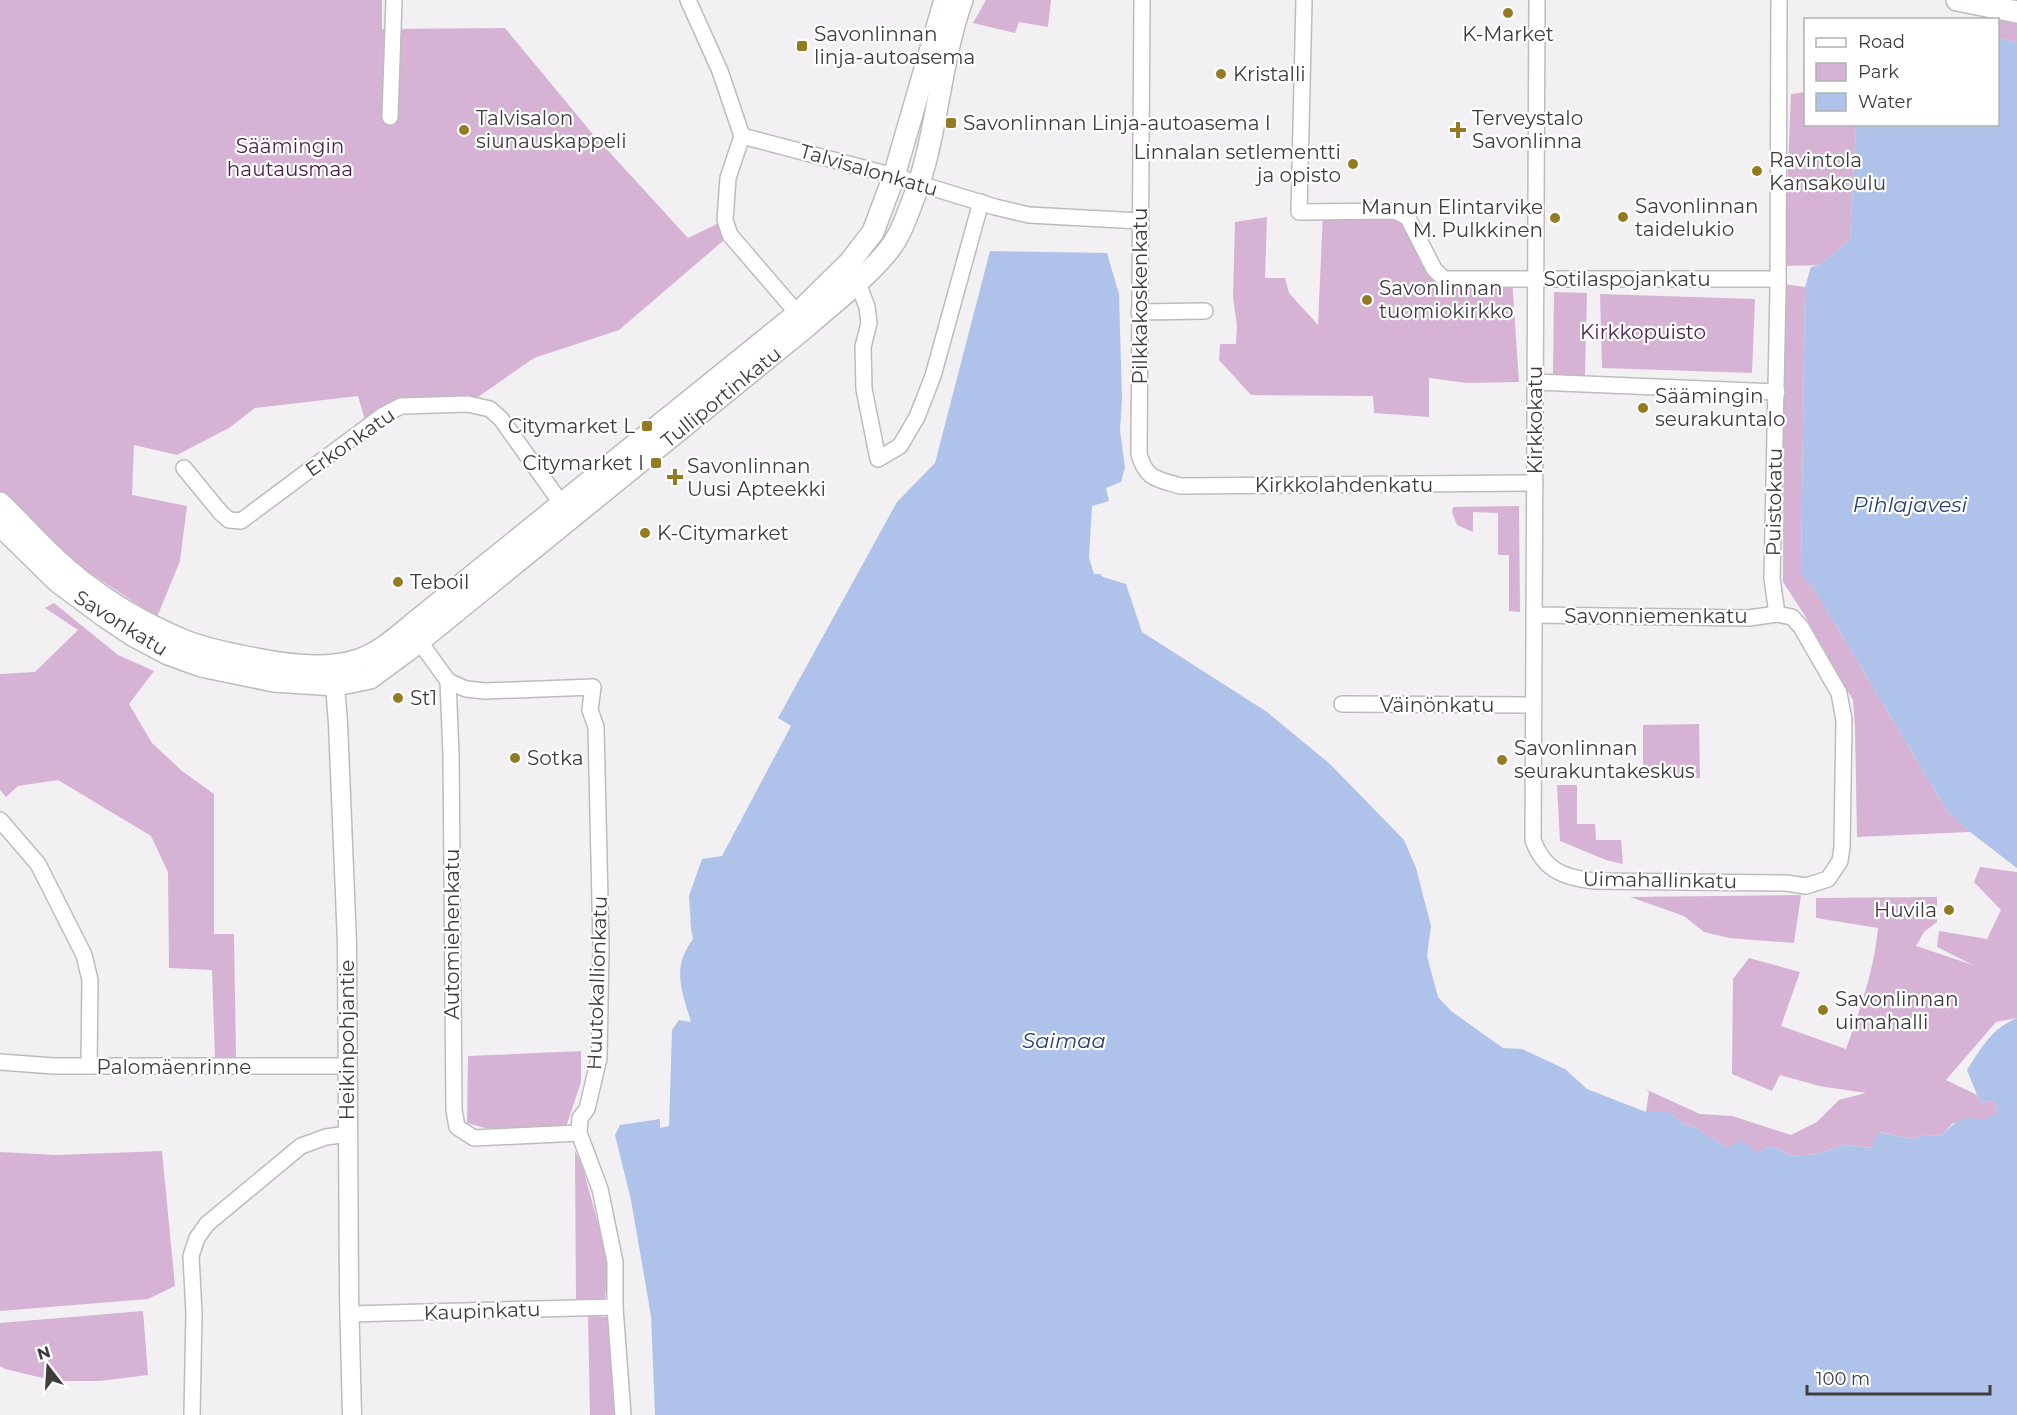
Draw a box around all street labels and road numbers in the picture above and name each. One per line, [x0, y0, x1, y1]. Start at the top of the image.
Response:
street label: Talvisalonkatu [797, 139, 941, 201]
street label: Pilkkakoskenkatu [1128, 208, 1152, 384]
street label: Sotilaspojankatu [1543, 267, 1711, 291]
street label: Tulliportinkatu [656, 341, 786, 453]
street label: Kirkkokatu [1523, 366, 1547, 474]
street label: Erkonkatu [301, 402, 399, 482]
street label: Puistokatu [1761, 448, 1787, 556]
street label: Kirkkolahdenkatu [1255, 473, 1433, 497]
street label: Savonkatu [70, 585, 172, 661]
street label: Savonniemenkatu [1564, 604, 1748, 628]
street label: Väinönkatu [1380, 693, 1494, 717]
street label: Automiehenkatu [440, 849, 464, 1019]
street label: Uimahallinkatu [1583, 867, 1737, 893]
street label: Huutokallionkatu [582, 895, 612, 1071]
street label: Heikinpohjantie [335, 960, 359, 1120]
street label: Palomäenrinne [97, 1055, 251, 1079]
street label: Kaupinkatu [423, 1297, 541, 1325]

